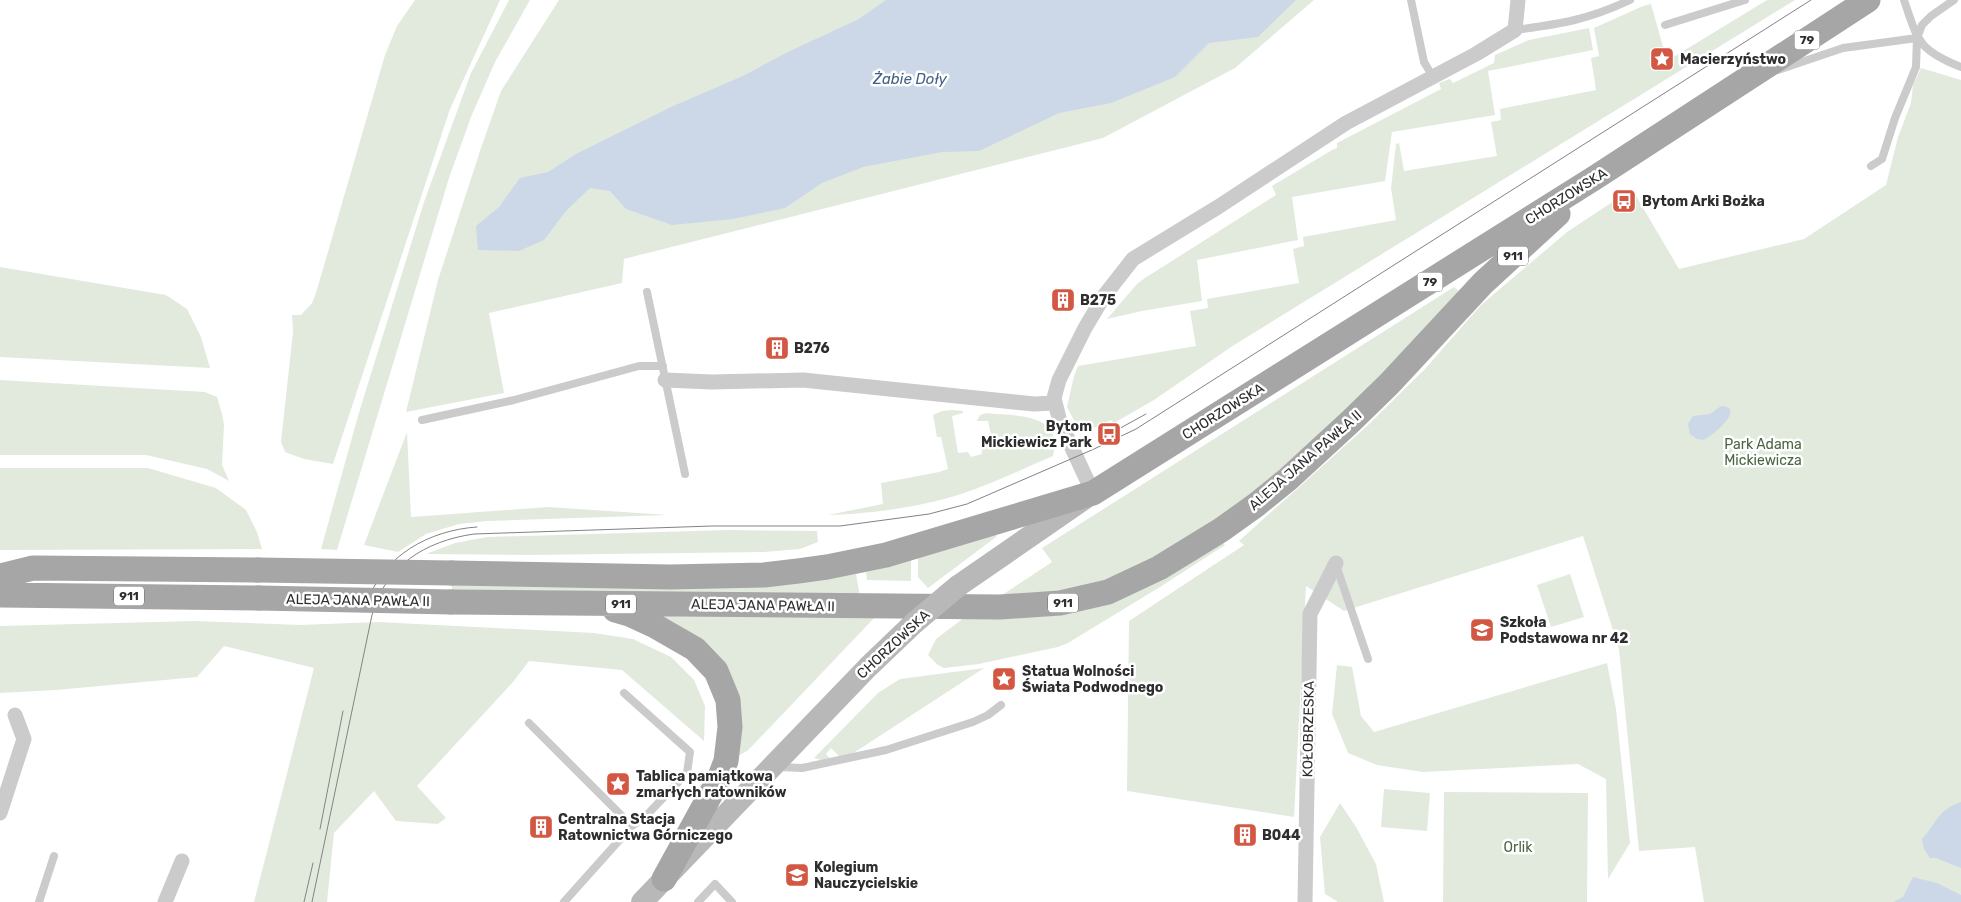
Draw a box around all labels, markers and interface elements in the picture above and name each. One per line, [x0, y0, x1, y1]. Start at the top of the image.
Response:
road number: 79 [1794, 30, 1820, 50]
place icon: Macierzyństwo [1649, 46, 1675, 72]
place label: Macierzyństwo [1680, 51, 1786, 68]
water label: Żabie Doły [872, 70, 948, 88]
street label: CHORZOWSKA [1522, 164, 1611, 228]
bus stop icon: Bytom Arki Bożka [1611, 188, 1637, 214]
place label: Bytom Arki Bożka [1642, 193, 1765, 210]
road number: 911 [1498, 247, 1528, 266]
road number: 79 [1418, 272, 1442, 292]
building icon: B275 [1050, 287, 1076, 313]
place label: B275 [1080, 292, 1116, 309]
building icon: B276 [764, 335, 790, 361]
place label: B276 [794, 340, 830, 357]
street label: CHORZOWSKA [1179, 379, 1268, 443]
street label: ALEJA JANA PAWŁA II [1245, 407, 1365, 514]
place label: Bytom Mickiewicz Park [981, 418, 1093, 451]
bus stop icon: Bytom Mickiewicz Park [1096, 421, 1122, 447]
park label: Park Adama Mickiewicza [1724, 436, 1802, 469]
road number: 911 [114, 586, 144, 606]
street label: ALEJA JANA PAWŁA II [286, 591, 430, 610]
road number: 911 [606, 594, 636, 614]
road number: 911 [1048, 594, 1078, 612]
street label: ALEJA JANA PAWŁA II [691, 596, 835, 615]
street label: CHORZOWSKA [853, 606, 934, 682]
place label: Szkoła Podstawowa nr 42 [1500, 614, 1628, 647]
school or university icon: Szkoła Podstawowa nr 42 [1469, 617, 1495, 643]
place label: Statua Wolności Świata Podwodnego [1022, 663, 1163, 696]
place icon: Statua Wolności Świata Podwodnego [991, 666, 1017, 692]
street label: KOŁOBRZESKA [1299, 680, 1318, 777]
place label: Tablica pamiątkowa zmarłych ratowników [636, 768, 787, 801]
place icon: Tablica pamiątkowa zmarłych ratowników [605, 771, 631, 797]
place label: Centralna Stacja Ratownictwa Górniczego [558, 811, 733, 844]
building icon: Centralna Stacja Ratownictwa Górniczego [528, 814, 554, 840]
building icon: B044 [1232, 822, 1258, 848]
place label: B044 [1262, 827, 1301, 844]
park label: Orlik [1504, 839, 1533, 856]
place label: Kolegium Nauczycielskie [814, 859, 918, 892]
school or university icon: Kolegium Nauczycielskie [784, 862, 810, 888]

